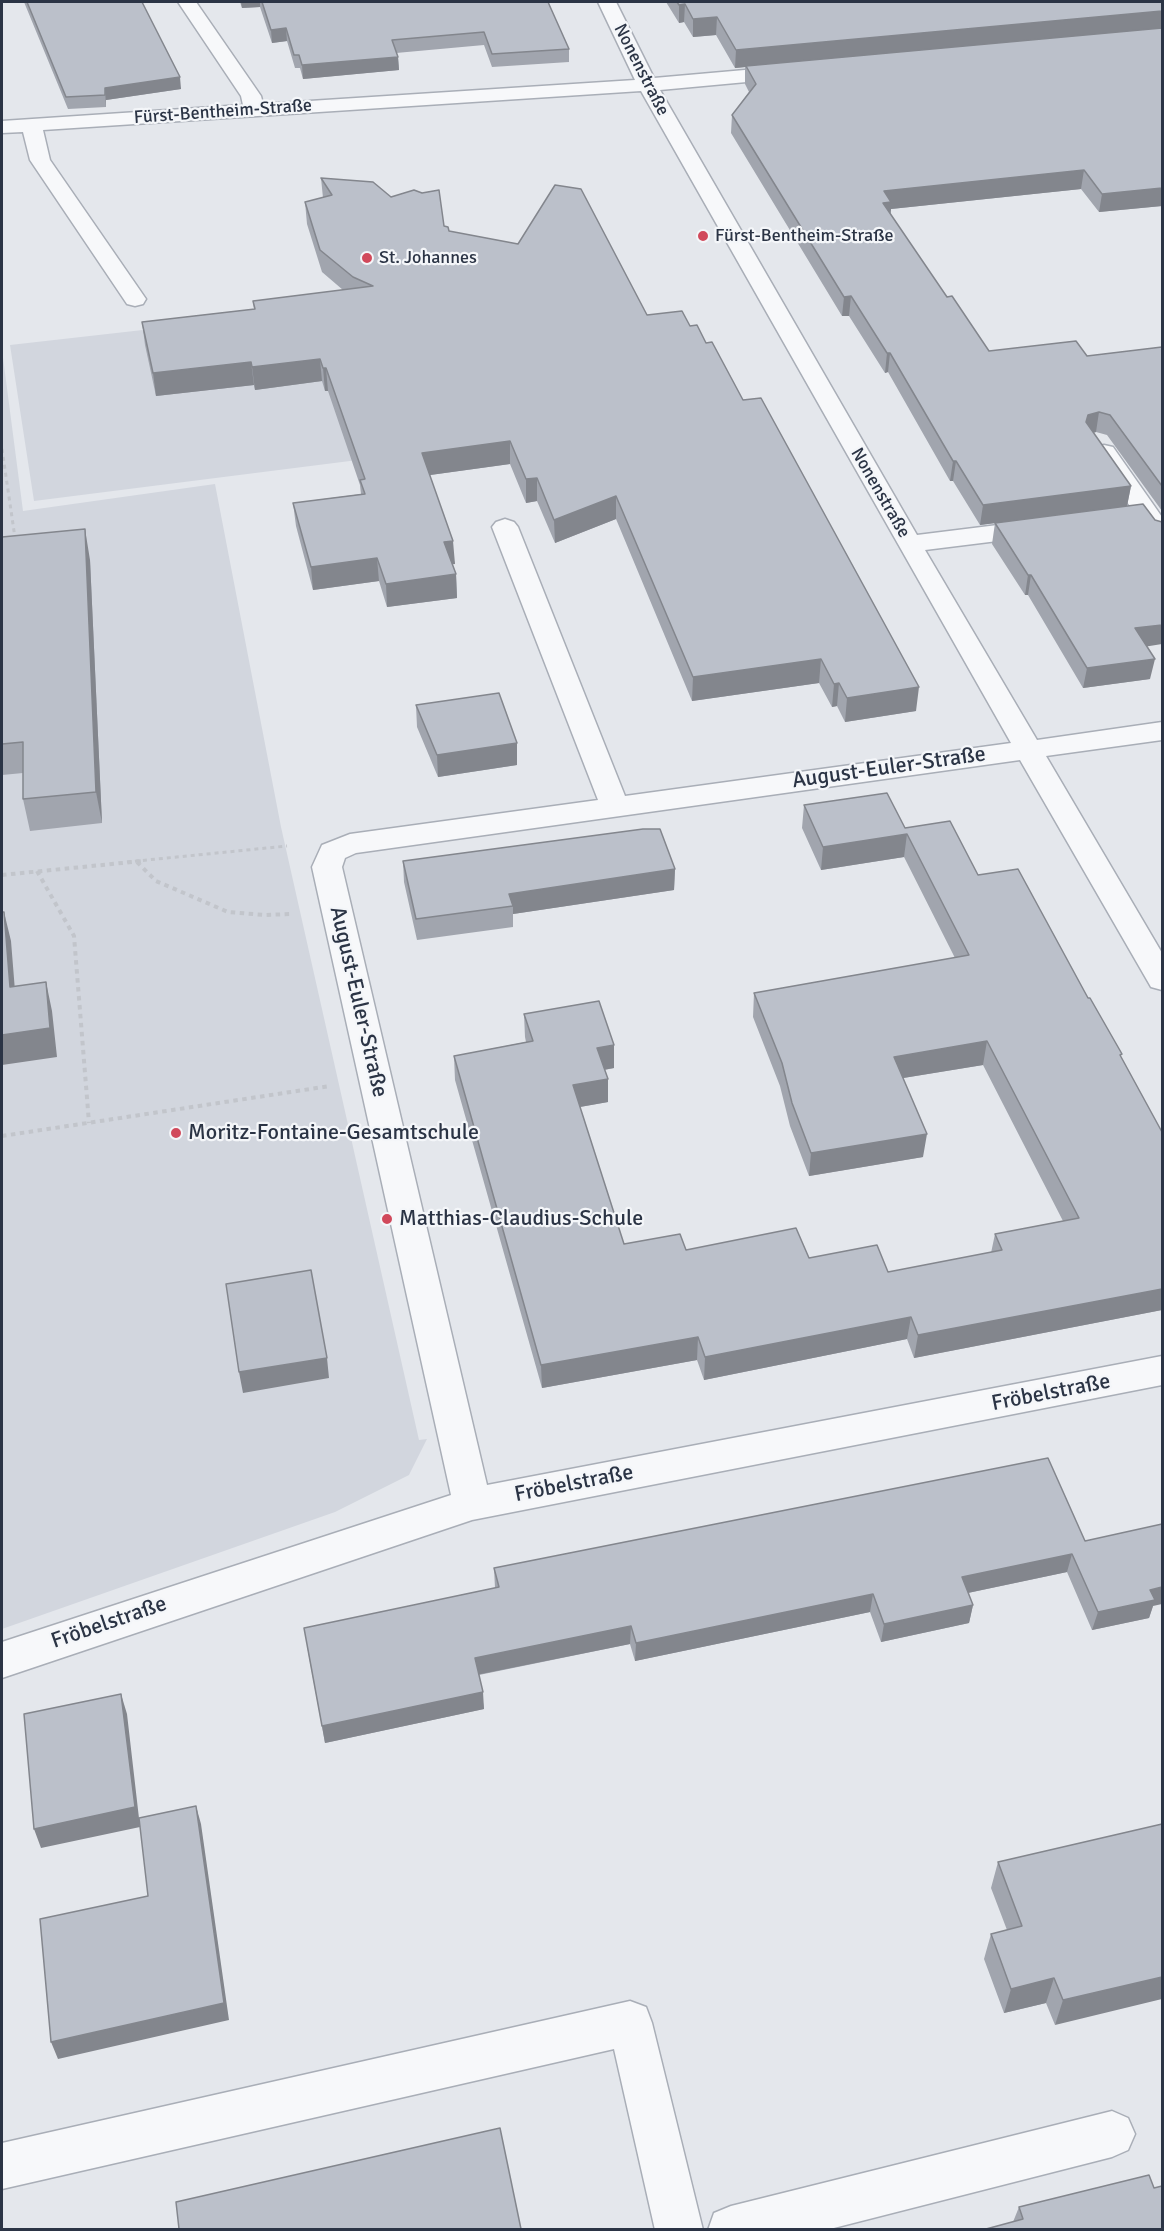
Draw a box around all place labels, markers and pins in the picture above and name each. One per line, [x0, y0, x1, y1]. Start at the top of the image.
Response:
place label: Fürst-Bentheim-Straße [715, 225, 893, 247]
marker: Fürst-Bentheim-Straße [696, 229, 710, 243]
place label: St. Johannes [379, 247, 477, 269]
marker: St. Johannes [360, 251, 374, 265]
place label: Moritz-Fontaine-Gesamtschule [188, 1120, 479, 1146]
marker: Moritz-Fontaine-Gesamtschule [169, 1126, 183, 1140]
place label: Matthias-Claudius-Schule [399, 1206, 643, 1232]
marker: Matthias-Claudius-Schule [380, 1212, 394, 1226]

